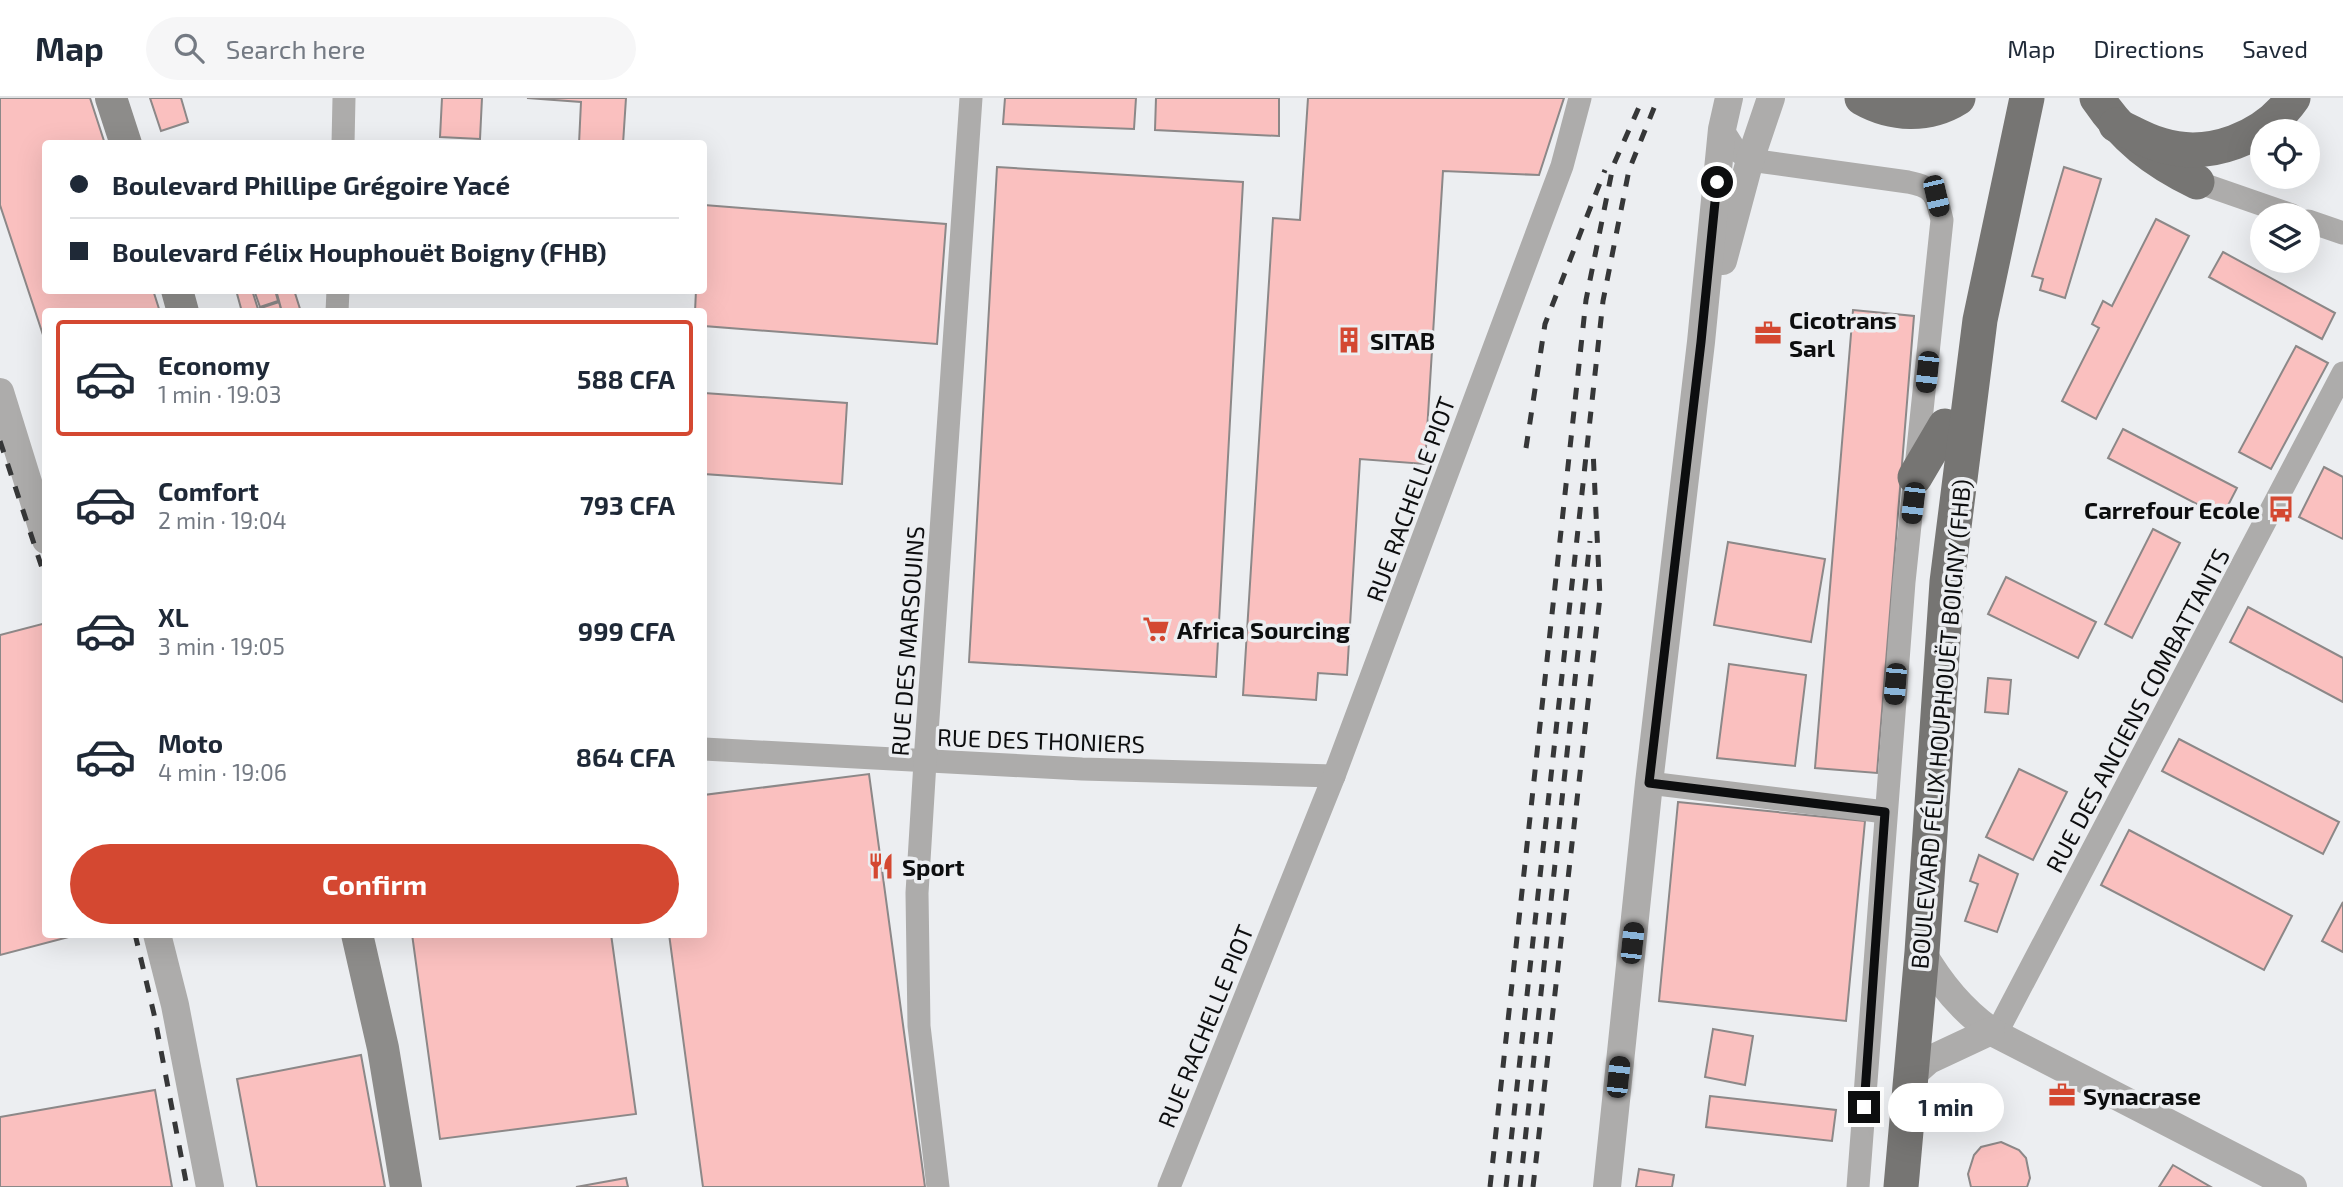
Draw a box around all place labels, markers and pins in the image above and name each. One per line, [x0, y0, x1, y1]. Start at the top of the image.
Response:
place label: Cicotrans Sarl [1789, 305, 1897, 362]
office icon: Cicotrans Sarl [1753, 318, 1783, 348]
building icon: SITAB [1334, 325, 1364, 355]
place label: SITAB [1370, 326, 1435, 355]
bus stop icon: Carrefour Ecole [2266, 494, 2296, 524]
place label: Carrefour Ecole [2084, 495, 2260, 524]
supermarket icon: Africa Sourcing [1141, 614, 1171, 644]
place label: Africa Sourcing [1177, 615, 1350, 644]
restaurant icon: Sport [866, 851, 896, 881]
place label: Sport [902, 852, 965, 881]
office icon: Synacrase [2047, 1080, 2077, 1110]
place label: Synacrase [2083, 1081, 2201, 1110]

